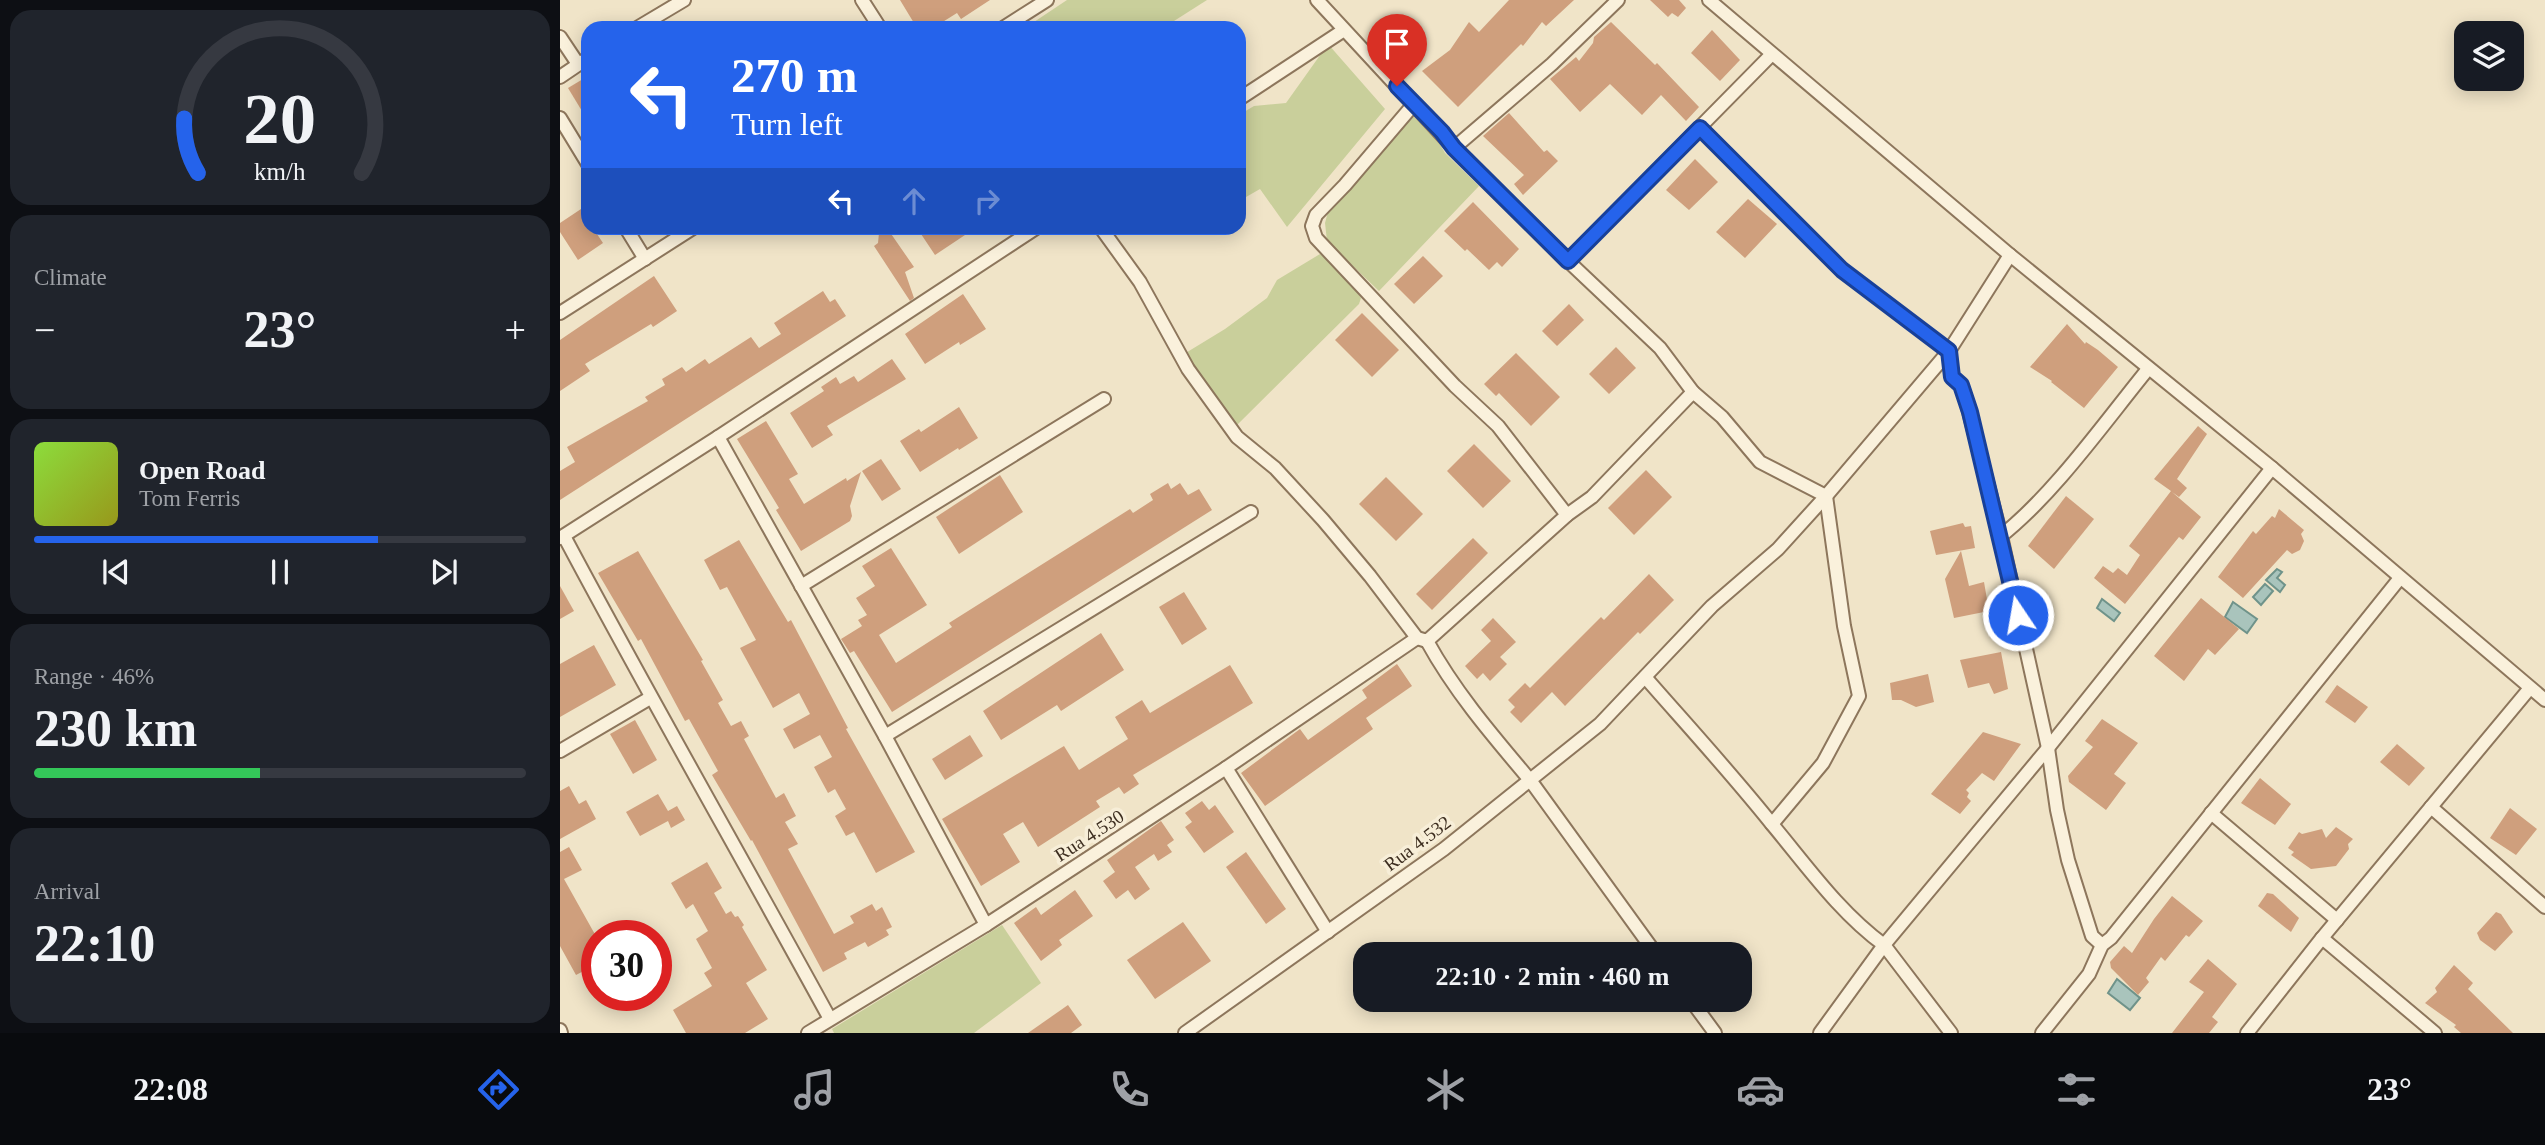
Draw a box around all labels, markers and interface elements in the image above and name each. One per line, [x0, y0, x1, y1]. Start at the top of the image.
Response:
pin [1367, 14, 1427, 86]
map controls [2454, 21, 2524, 91]
button: layers [2454, 21, 2524, 91]
icon: arrive [1378, 25, 1416, 63]
text: 270 m [731, 48, 858, 103]
icon: left [616, 49, 707, 140]
text: 20 [244, 79, 316, 160]
text: Turn left [731, 106, 843, 142]
text: km/h [254, 158, 306, 185]
icon: left [822, 182, 860, 220]
icon: ahead [895, 182, 933, 220]
icon: right [968, 182, 1006, 220]
text: Climate [34, 265, 107, 290]
text: 23° [244, 301, 316, 358]
text: − [34, 309, 55, 351]
text: + [505, 309, 526, 351]
text: Open Road [139, 456, 265, 485]
text: Tom Ferris [139, 486, 240, 511]
icon: previous [97, 553, 135, 591]
icon: pause [261, 553, 299, 591]
icon: next [425, 553, 463, 591]
position arrow [1981, 578, 2055, 652]
text: Range · 46% [34, 664, 154, 689]
text: 230 km [34, 700, 197, 757]
street label: Rua 4.530 [1051, 805, 1128, 865]
street label: Rua 4.532 [1380, 812, 1455, 875]
text: Arrival [34, 879, 100, 904]
text: 22:10 [34, 915, 155, 972]
speed limit sign: 30 [581, 920, 672, 1011]
text: 22:10 · 2 min · 460 m [1436, 962, 1670, 991]
icon: directions [474, 1065, 523, 1114]
icon: music [790, 1065, 839, 1114]
icon: phone [1105, 1065, 1154, 1114]
icon: climate [1421, 1065, 1470, 1114]
icon: car [1736, 1065, 1785, 1114]
icon: filters [2052, 1065, 2101, 1114]
text: 22:08 [133, 1071, 208, 1107]
text: 23° [2367, 1071, 2412, 1107]

